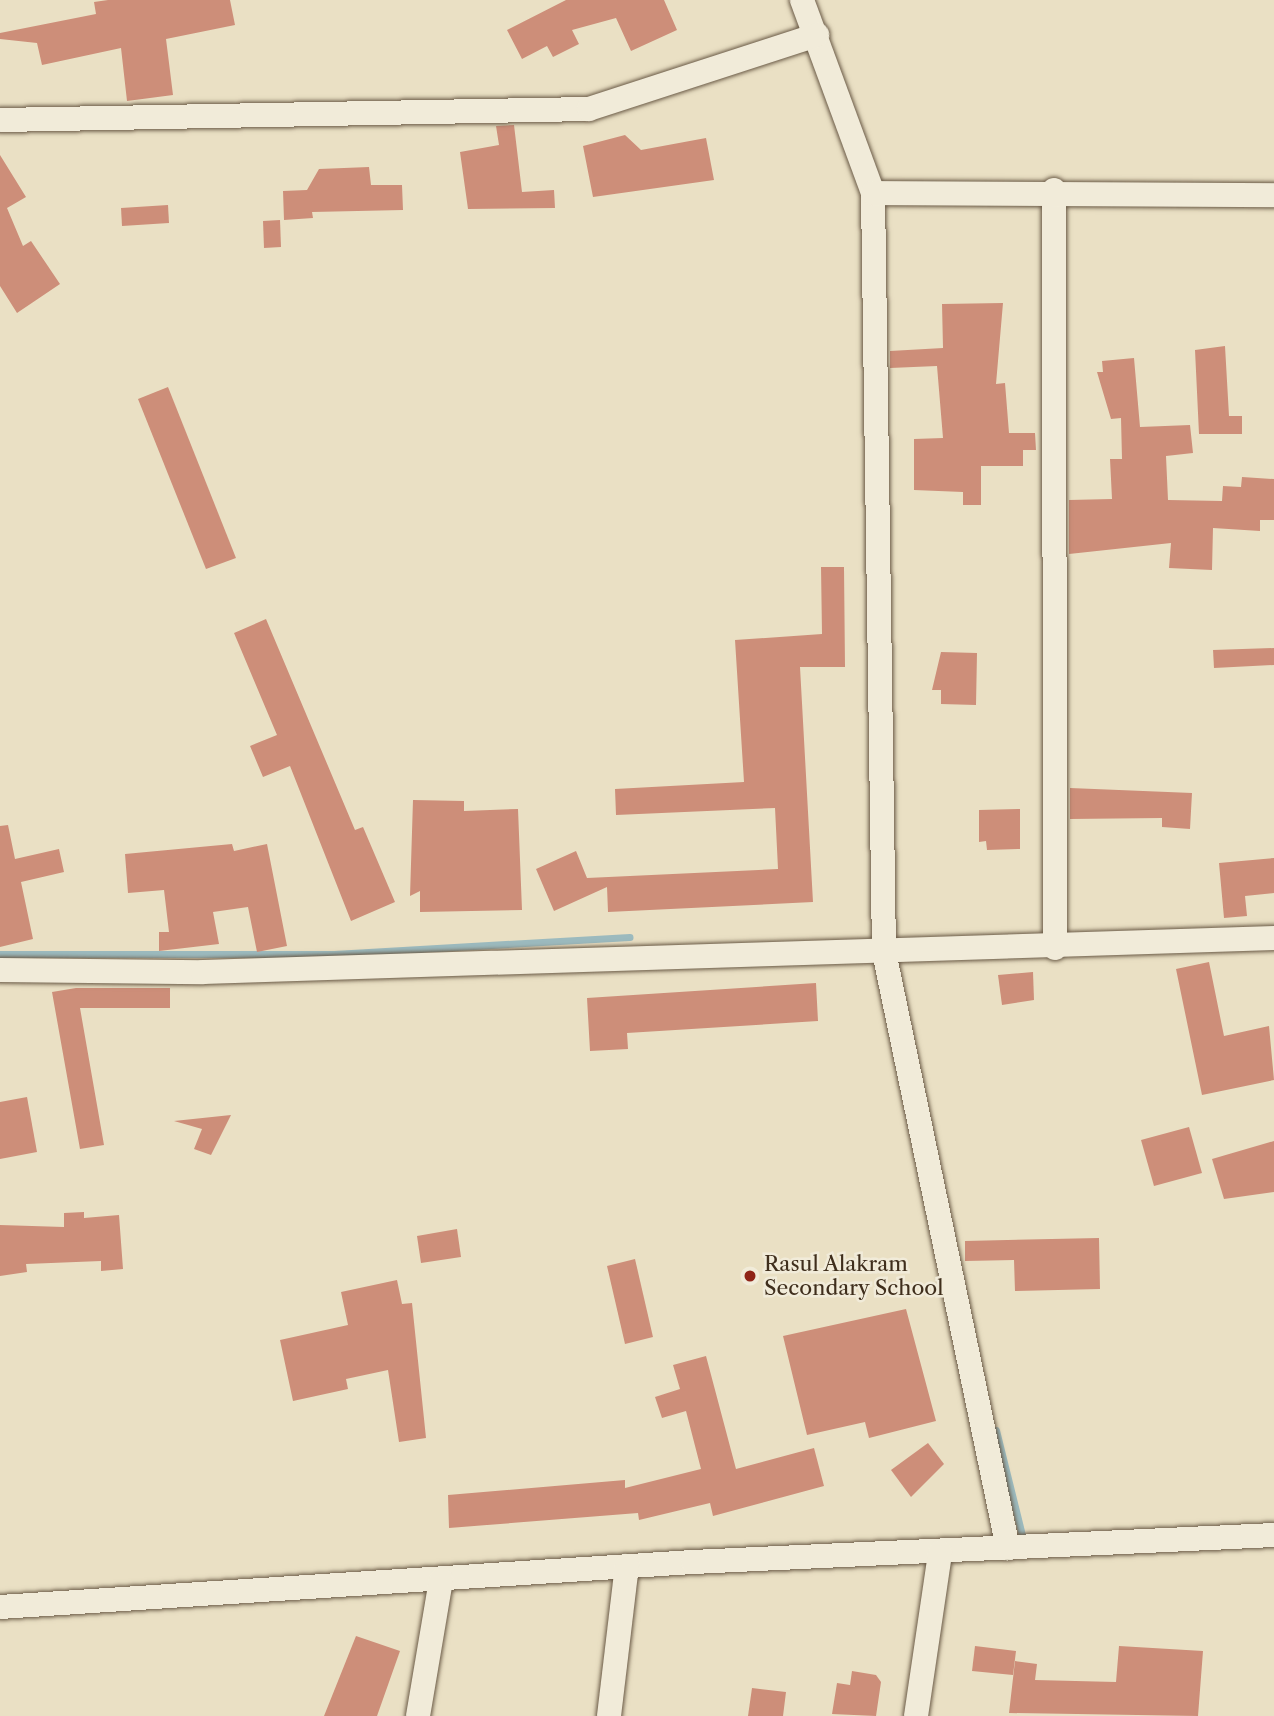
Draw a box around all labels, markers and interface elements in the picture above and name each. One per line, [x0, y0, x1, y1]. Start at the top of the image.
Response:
place label: Rasul Alakram Secondary School [764, 1251, 944, 1301]
marker: Rasul Alakram Secondary School [742, 1268, 758, 1284]

